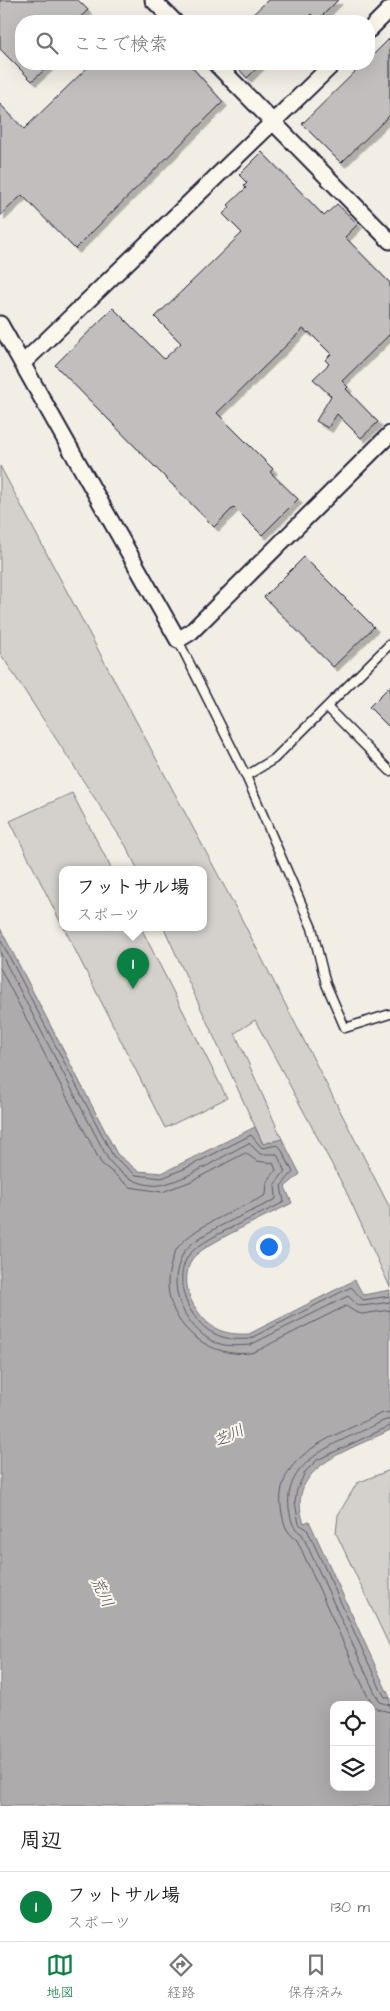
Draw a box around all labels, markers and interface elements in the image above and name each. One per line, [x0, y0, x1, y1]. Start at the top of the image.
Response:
search box [15, 15, 375, 70]
icon: search [33, 29, 61, 57]
text: ここで検索 [73, 31, 168, 58]
popup [59, 866, 207, 931]
text: フットサル場 [76, 874, 190, 901]
text: スポーツ [76, 904, 140, 926]
pin: 1 [117, 948, 149, 989]
your location [256, 1234, 282, 1260]
water label: 芝川 [210, 1419, 248, 1453]
water label: 荒川 [85, 1573, 119, 1611]
map controls [330, 1701, 375, 1791]
button: locate [330, 1701, 375, 1746]
button: layers [330, 1746, 375, 1791]
text: 周辺 [20, 1826, 62, 1855]
text: フットサル場 [67, 1882, 180, 1909]
text: 1 [35, 1896, 37, 1918]
text: 130 m [331, 1896, 370, 1918]
text: スポーツ [67, 1912, 131, 1934]
tab: 地図 [46, 1951, 74, 2003]
tab: 経路 [167, 1951, 195, 2003]
tab: 保存済み [288, 1951, 344, 2003]

